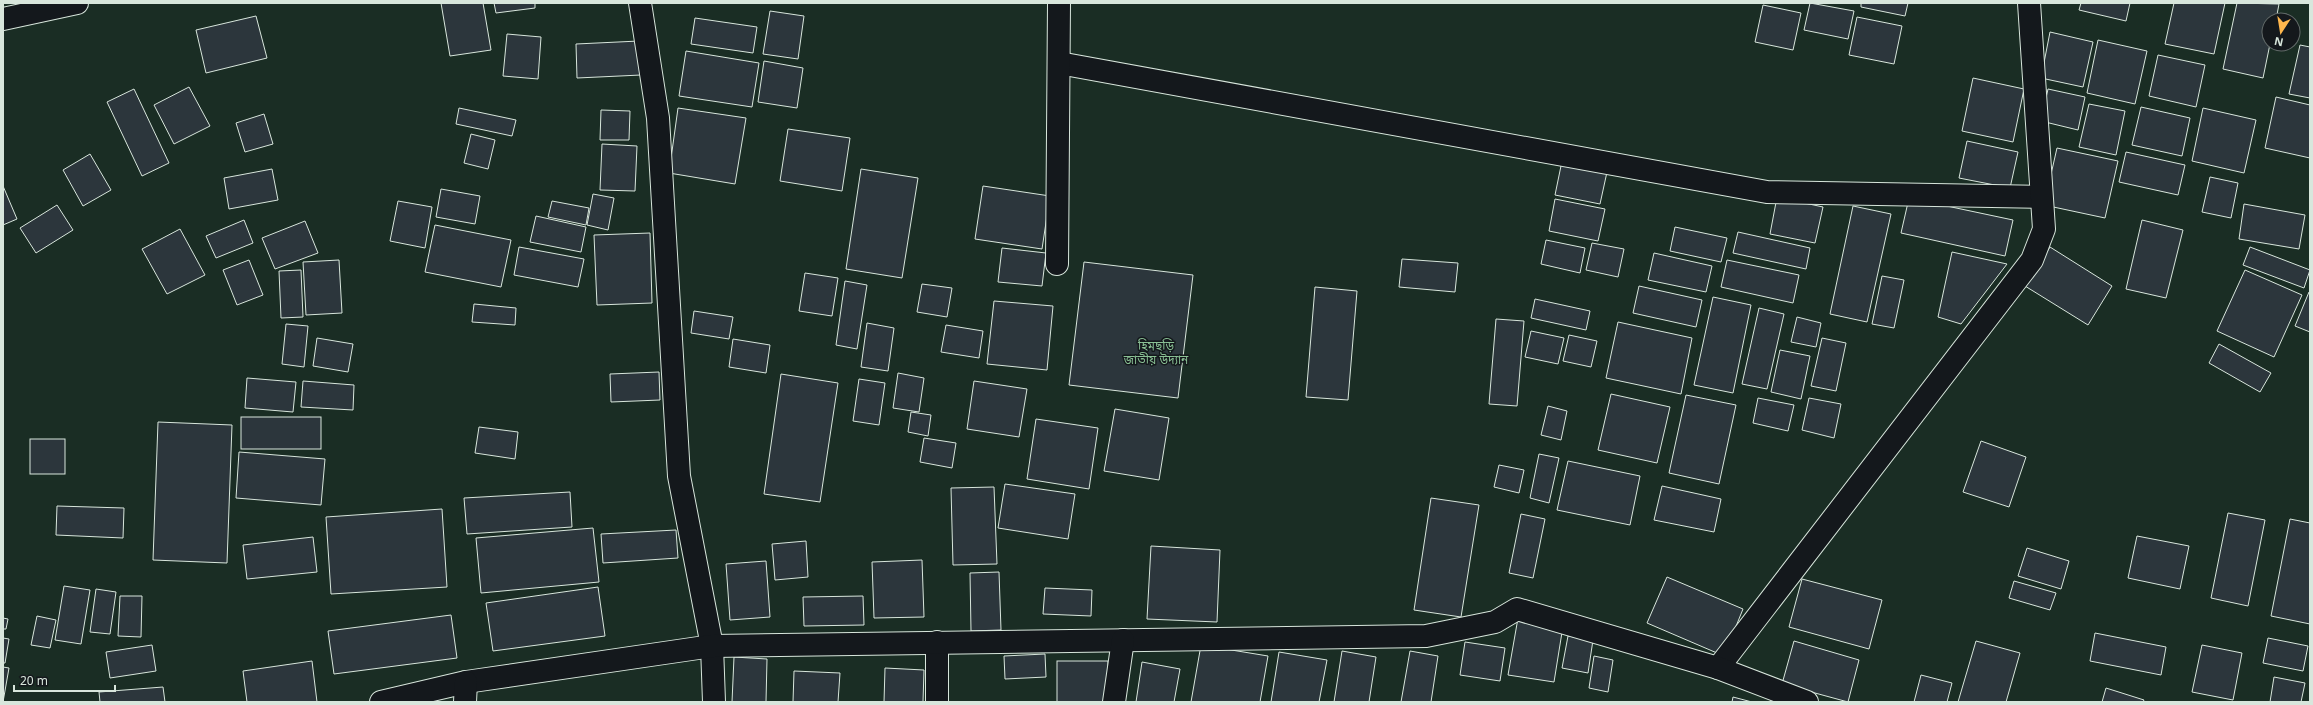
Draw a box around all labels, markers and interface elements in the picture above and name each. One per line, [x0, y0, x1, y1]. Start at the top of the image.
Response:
north arrow [2261, 12, 2301, 52]
text: N [2273, 34, 2285, 51]
park label: হিমছড়ি জাতীয় উদ্যান [1123, 337, 1189, 368]
scale bar [14, 667, 115, 693]
text: 20 m [20, 672, 48, 689]

